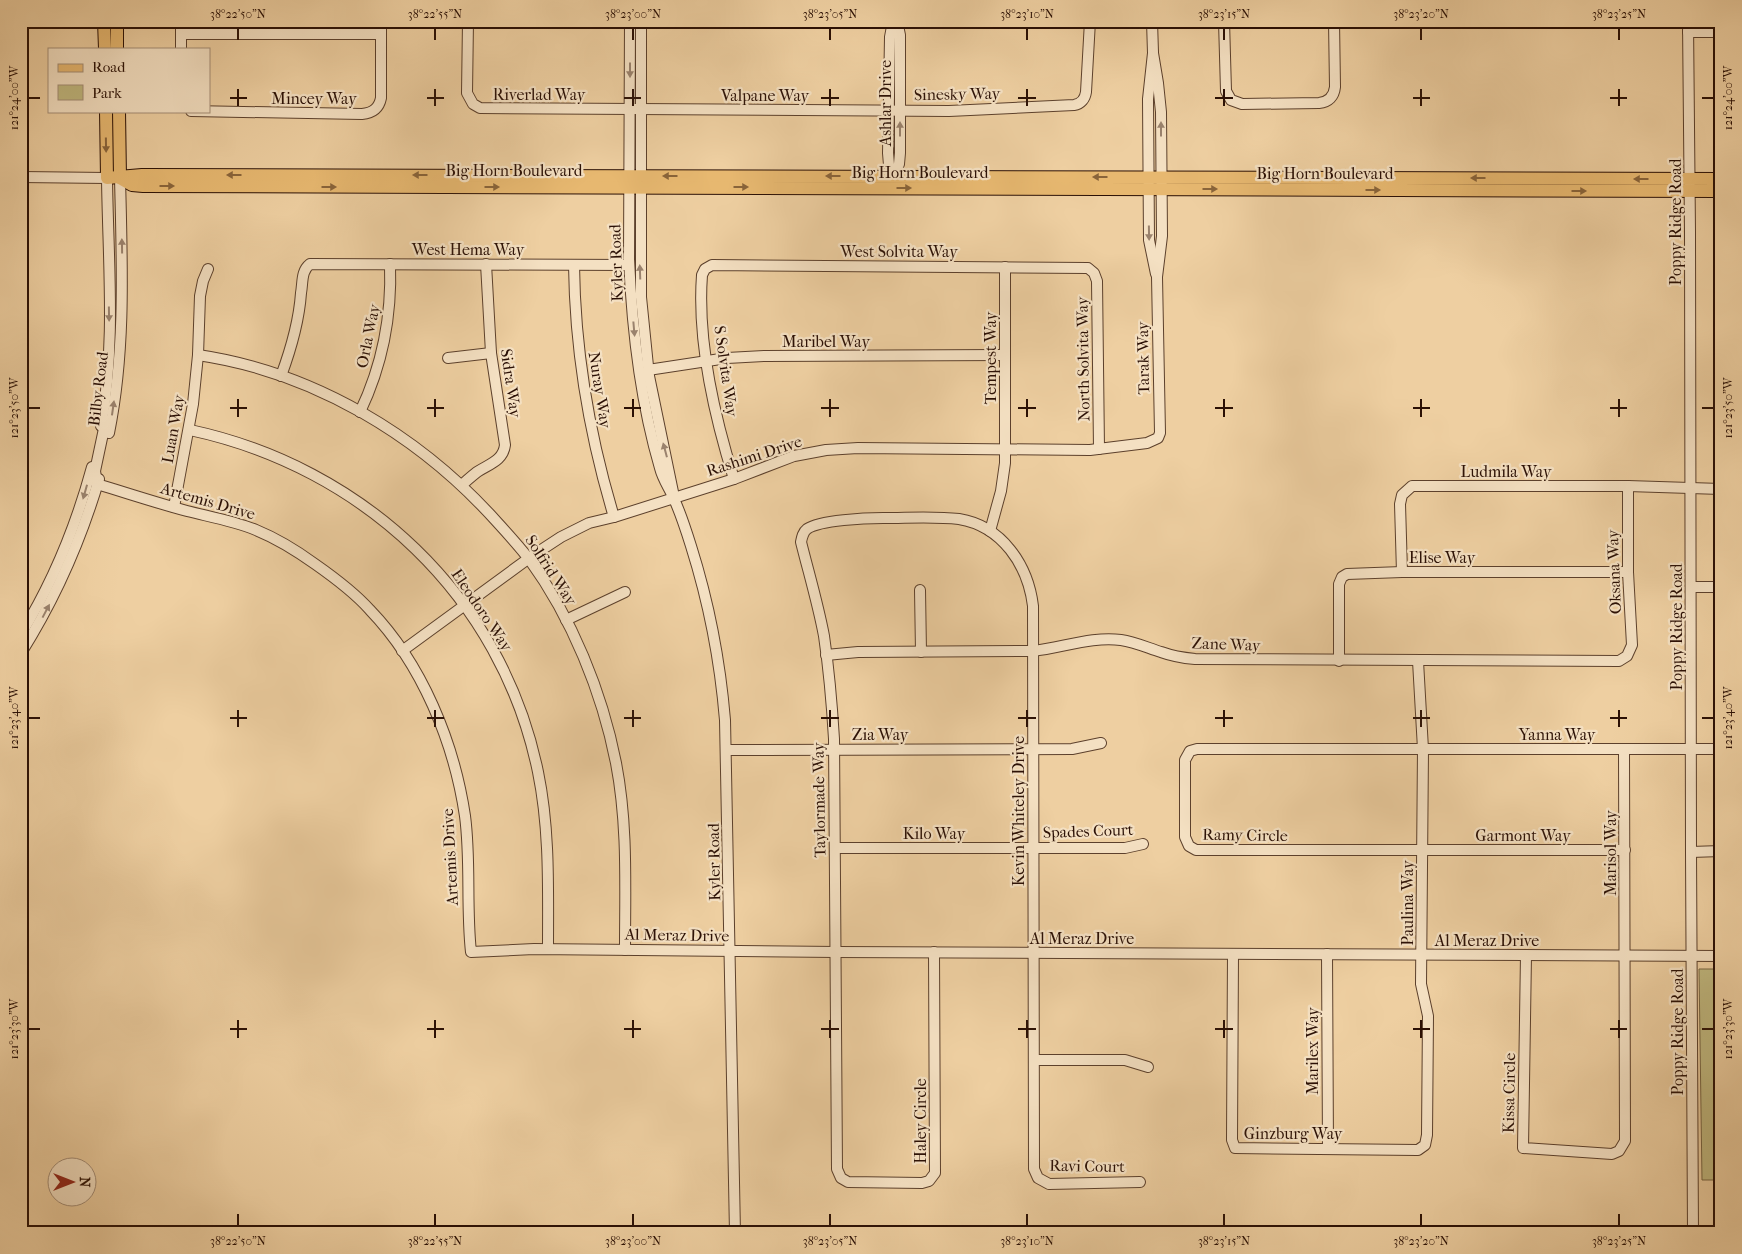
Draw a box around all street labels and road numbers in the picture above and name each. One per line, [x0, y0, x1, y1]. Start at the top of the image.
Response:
street label: Ashlar Drive [876, 60, 895, 147]
street label: Sinesky Way [914, 84, 1001, 104]
street label: Riverlad Way [493, 85, 586, 104]
street label: Valpane Way [720, 86, 810, 105]
street label: Mincey Way [271, 89, 357, 108]
street label: Poppy Ridge Road [1666, 158, 1685, 285]
street label: Big Horn Boulevard [445, 161, 583, 180]
street label: Big Horn Boulevard [851, 163, 989, 182]
street label: Big Horn Boulevard [1256, 164, 1394, 183]
street label: Kyler Road [605, 224, 627, 302]
street label: West Hema Way [411, 240, 525, 259]
street label: West Solvita Way [839, 242, 958, 261]
street label: North Solvita Way [1072, 296, 1094, 422]
street label: Orla Way [352, 302, 384, 370]
street label: Tempest Way [981, 311, 1000, 404]
street label: Tarak Way [1133, 321, 1153, 395]
street label: S Solvita Way [710, 324, 742, 418]
street label: Maribel Way [782, 332, 870, 351]
street label: Sidra Way [497, 347, 525, 419]
street label: Bilby Road [84, 350, 112, 427]
street label: Nuray Way [585, 350, 615, 430]
street label: Luan Way [158, 393, 188, 465]
street label: Rashimi Drive [704, 432, 804, 480]
street label: Ludmila Way [1461, 462, 1552, 481]
street label: Artemis Drive [158, 478, 257, 524]
street label: Oksana Way [1603, 529, 1625, 615]
street label: Solfrid Way [521, 531, 581, 609]
street label: Elise Way [1409, 548, 1476, 567]
street label: Poppy Ridge Road [1667, 563, 1686, 690]
street label: Eleodoro Way [447, 565, 517, 655]
street label: Zane Way [1191, 633, 1261, 655]
street label: Zia Way [852, 725, 909, 744]
street label: Yanna Way [1518, 725, 1596, 744]
street label: Kevin Whiteley Drive [1009, 736, 1028, 886]
street label: Taylormade Way [808, 742, 830, 858]
street label: Artemis Drive [438, 808, 462, 907]
street label: Marisol Way [1601, 810, 1620, 896]
street label: Spades Court [1042, 820, 1134, 842]
street label: Kyler Road [704, 823, 724, 901]
street label: Kilo Way [903, 824, 966, 843]
street label: Ramy Circle [1202, 825, 1288, 845]
street label: Garmont Way [1475, 826, 1571, 845]
street label: Paulina Way [1398, 860, 1417, 946]
street label: Al Meraz Drive [624, 925, 729, 945]
street label: Al Meraz Drive [1029, 929, 1134, 948]
street label: Al Meraz Drive [1434, 931, 1539, 950]
street label: Poppy Ridge Road [1668, 968, 1687, 1095]
street label: Marilex Way [1303, 1007, 1322, 1095]
street label: Kissa Circle [1499, 1053, 1519, 1133]
street label: Haley Circle [911, 1078, 930, 1164]
street label: Ginzburg Way [1244, 1124, 1343, 1143]
street label: Ravi Court [1049, 1156, 1125, 1176]

